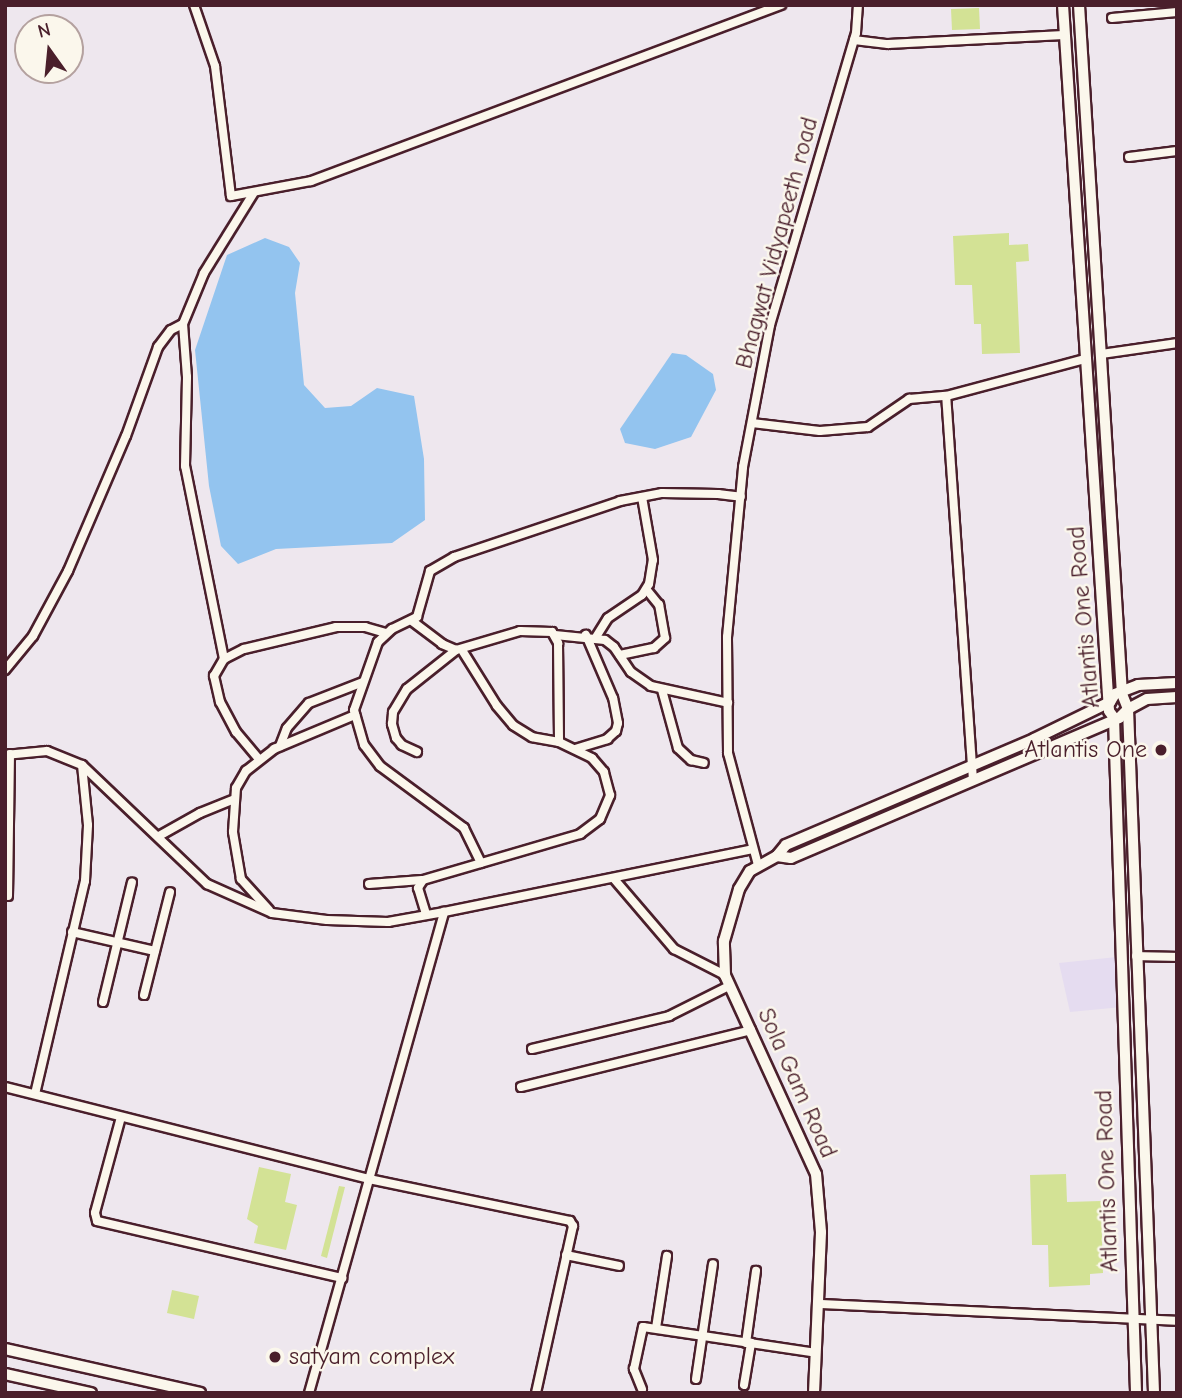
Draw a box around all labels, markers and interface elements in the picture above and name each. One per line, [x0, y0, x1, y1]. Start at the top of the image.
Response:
north arrow [14, 14, 84, 84]
text: N [35, 18, 53, 43]
street label: Bhagwat Vidyapeeth road [730, 114, 824, 372]
street label: Atlantis One Road [1062, 525, 1106, 709]
place label: Atlantis One [1024, 736, 1147, 764]
marker: Atlantis One [1153, 742, 1169, 758]
street label: Sola Gam Road [751, 1004, 843, 1162]
street label: Atlantis One Road [1089, 1089, 1125, 1273]
place label: satyam complex [289, 1343, 454, 1371]
marker: satyam complex [267, 1349, 283, 1365]

